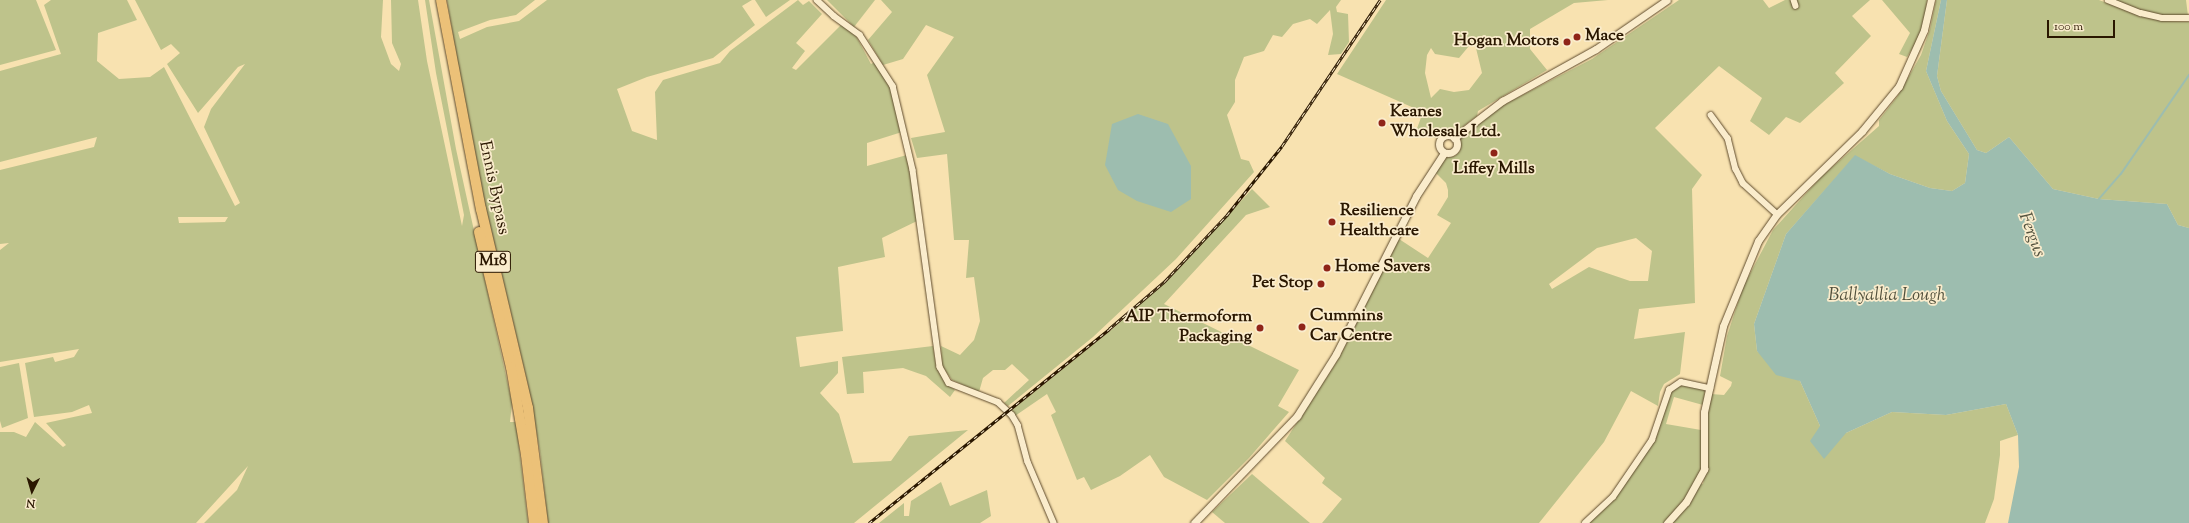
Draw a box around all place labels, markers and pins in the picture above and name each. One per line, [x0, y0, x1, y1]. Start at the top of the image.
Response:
place label: Mace [1585, 27, 1624, 47]
place label: Hogan Motors [1454, 32, 1559, 52]
marker: Mace [1572, 32, 1582, 42]
marker: Hogan Motors [1562, 37, 1572, 47]
place label: Keanes Wholesale Ltd. [1390, 103, 1501, 143]
marker: Keanes Wholesale Ltd. [1377, 118, 1387, 128]
marker: Liffey Mills [1489, 148, 1499, 158]
place label: Liffey Mills [1453, 160, 1535, 180]
place label: Resilience Healthcare [1340, 202, 1419, 242]
marker: Resilience Healthcare [1327, 217, 1337, 227]
place label: Home Savers [1335, 258, 1430, 278]
marker: Home Savers [1322, 263, 1332, 273]
place label: Pet Stop [1252, 274, 1313, 294]
marker: Pet Stop [1316, 279, 1326, 289]
place label: Cummins Car Centre [1310, 307, 1392, 347]
place label: AIP Thermoform Packaging [1125, 308, 1252, 348]
marker: Cummins Car Centre [1297, 322, 1307, 332]
marker: AIP Thermoform Packaging [1255, 323, 1265, 333]

